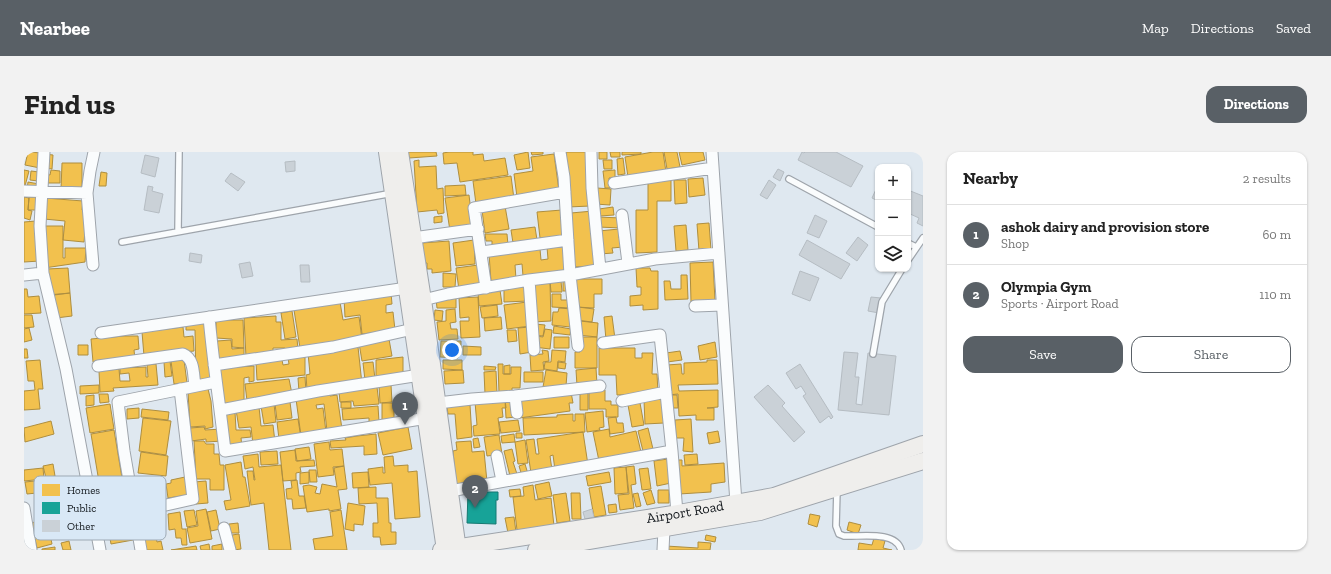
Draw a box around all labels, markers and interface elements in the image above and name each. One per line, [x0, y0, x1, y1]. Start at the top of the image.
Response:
text: Nearbee [20, 17, 90, 40]
text: Map [1142, 20, 1169, 37]
text: Directions [1191, 20, 1254, 37]
text: Saved [1276, 20, 1311, 37]
button: Directions [1206, 86, 1307, 123]
text: Find us [24, 88, 115, 121]
map controls [875, 164, 911, 272]
button: + [875, 164, 911, 200]
text: Nearby [963, 168, 1018, 188]
text: 2 results [1243, 171, 1291, 186]
button: − [875, 200, 911, 236]
text: ashok dairy and provision store [1001, 218, 1209, 236]
text: 1 [973, 227, 979, 242]
text: 60 m [1262, 227, 1291, 242]
button: layers [875, 236, 911, 272]
text: Shop [1001, 236, 1029, 251]
text: Olympia Gym [1001, 278, 1091, 296]
text: 2 [973, 287, 979, 302]
text: 110 m [1259, 287, 1291, 302]
text: Sports · Airport Road [1001, 296, 1119, 311]
button: Save [963, 336, 1123, 373]
button: Share [1131, 336, 1291, 373]
your location [442, 340, 462, 360]
pin: 1 [392, 392, 418, 425]
pin: 2 [462, 475, 488, 508]
legend [34, 476, 166, 540]
text: Homes [67, 484, 100, 497]
street label: Airport Road [645, 497, 725, 527]
text: Public [67, 502, 96, 515]
text: Other [67, 520, 95, 533]

